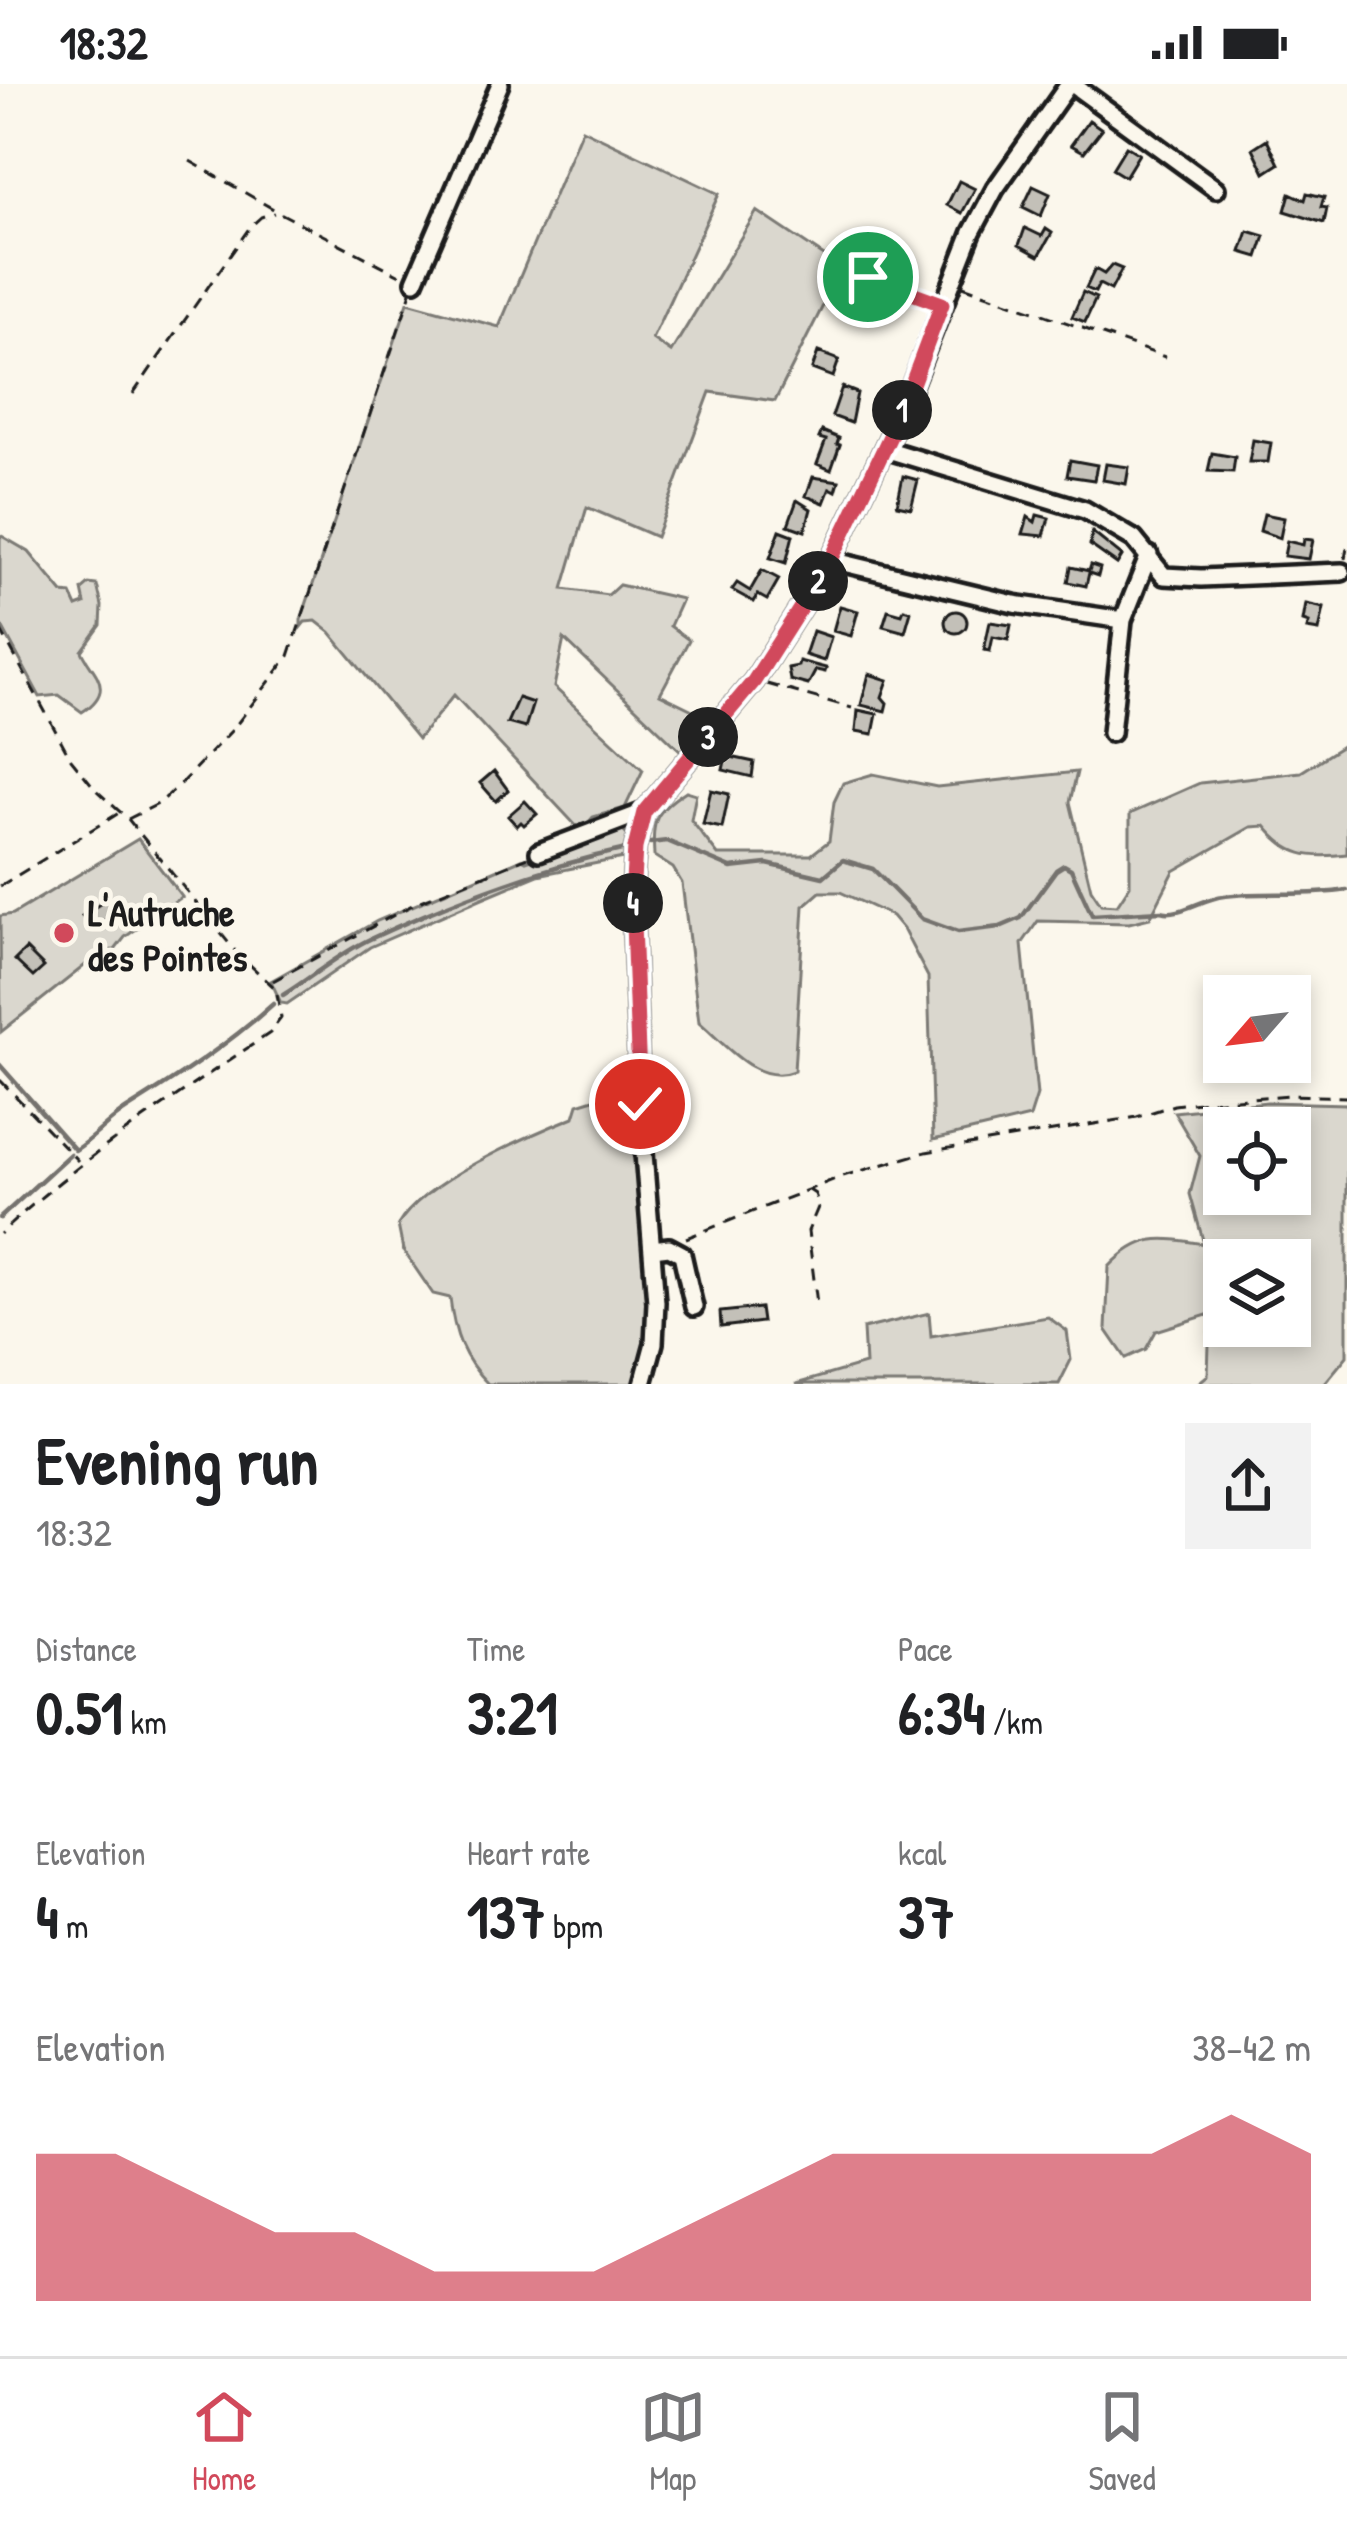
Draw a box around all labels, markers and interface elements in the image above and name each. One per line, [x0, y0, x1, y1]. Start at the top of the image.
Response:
text: 18:32 [60, 12, 147, 73]
pin [817, 226, 919, 328]
icon: arrive [835, 244, 901, 310]
pin: 1 [872, 380, 932, 440]
text: 1 [896, 388, 908, 432]
pin: 2 [788, 551, 848, 611]
text: 2 [810, 559, 826, 603]
pin: 3 [678, 707, 738, 767]
text: 3 [701, 715, 715, 759]
pin: 4 [603, 873, 663, 933]
text: 4 [627, 881, 639, 925]
place label: L'Autruche des Pointes [88, 885, 248, 983]
marker: L'Autruche des Pointes [51, 920, 77, 946]
north arrow [1203, 975, 1311, 1083]
map controls [1203, 975, 1311, 1347]
pin [589, 1053, 691, 1155]
icon: check [607, 1071, 673, 1137]
button: locate [1203, 1107, 1311, 1215]
button: layers [1203, 1239, 1311, 1347]
text: Evening run [36, 1415, 318, 1505]
button: share [1185, 1423, 1311, 1549]
text: 18:32 [36, 1505, 112, 1558]
text: Distance [36, 1627, 137, 1671]
text: Time [467, 1627, 525, 1671]
text: Pace [898, 1627, 953, 1671]
text: 0.51 [36, 1671, 123, 1753]
text: 3:21 [467, 1671, 558, 1753]
text: 6:34 [898, 1671, 985, 1753]
text: km [123, 1700, 167, 1744]
text: /km [985, 1700, 1043, 1744]
text: Elevation [36, 1831, 146, 1875]
text: Heart rate [467, 1831, 590, 1875]
text: kcal [898, 1831, 946, 1875]
text: 4 [36, 1875, 59, 1957]
text: 137 [467, 1875, 545, 1957]
text: 37 [898, 1875, 955, 1957]
text: m [59, 1904, 89, 1948]
text: bpm [545, 1904, 603, 1948]
text: Elevation [36, 2020, 166, 2073]
text: 38–42 m [1192, 2020, 1311, 2073]
tab: Home [191, 2384, 257, 2500]
tab: Map [640, 2384, 706, 2500]
tab: Saved [1088, 2384, 1156, 2500]

